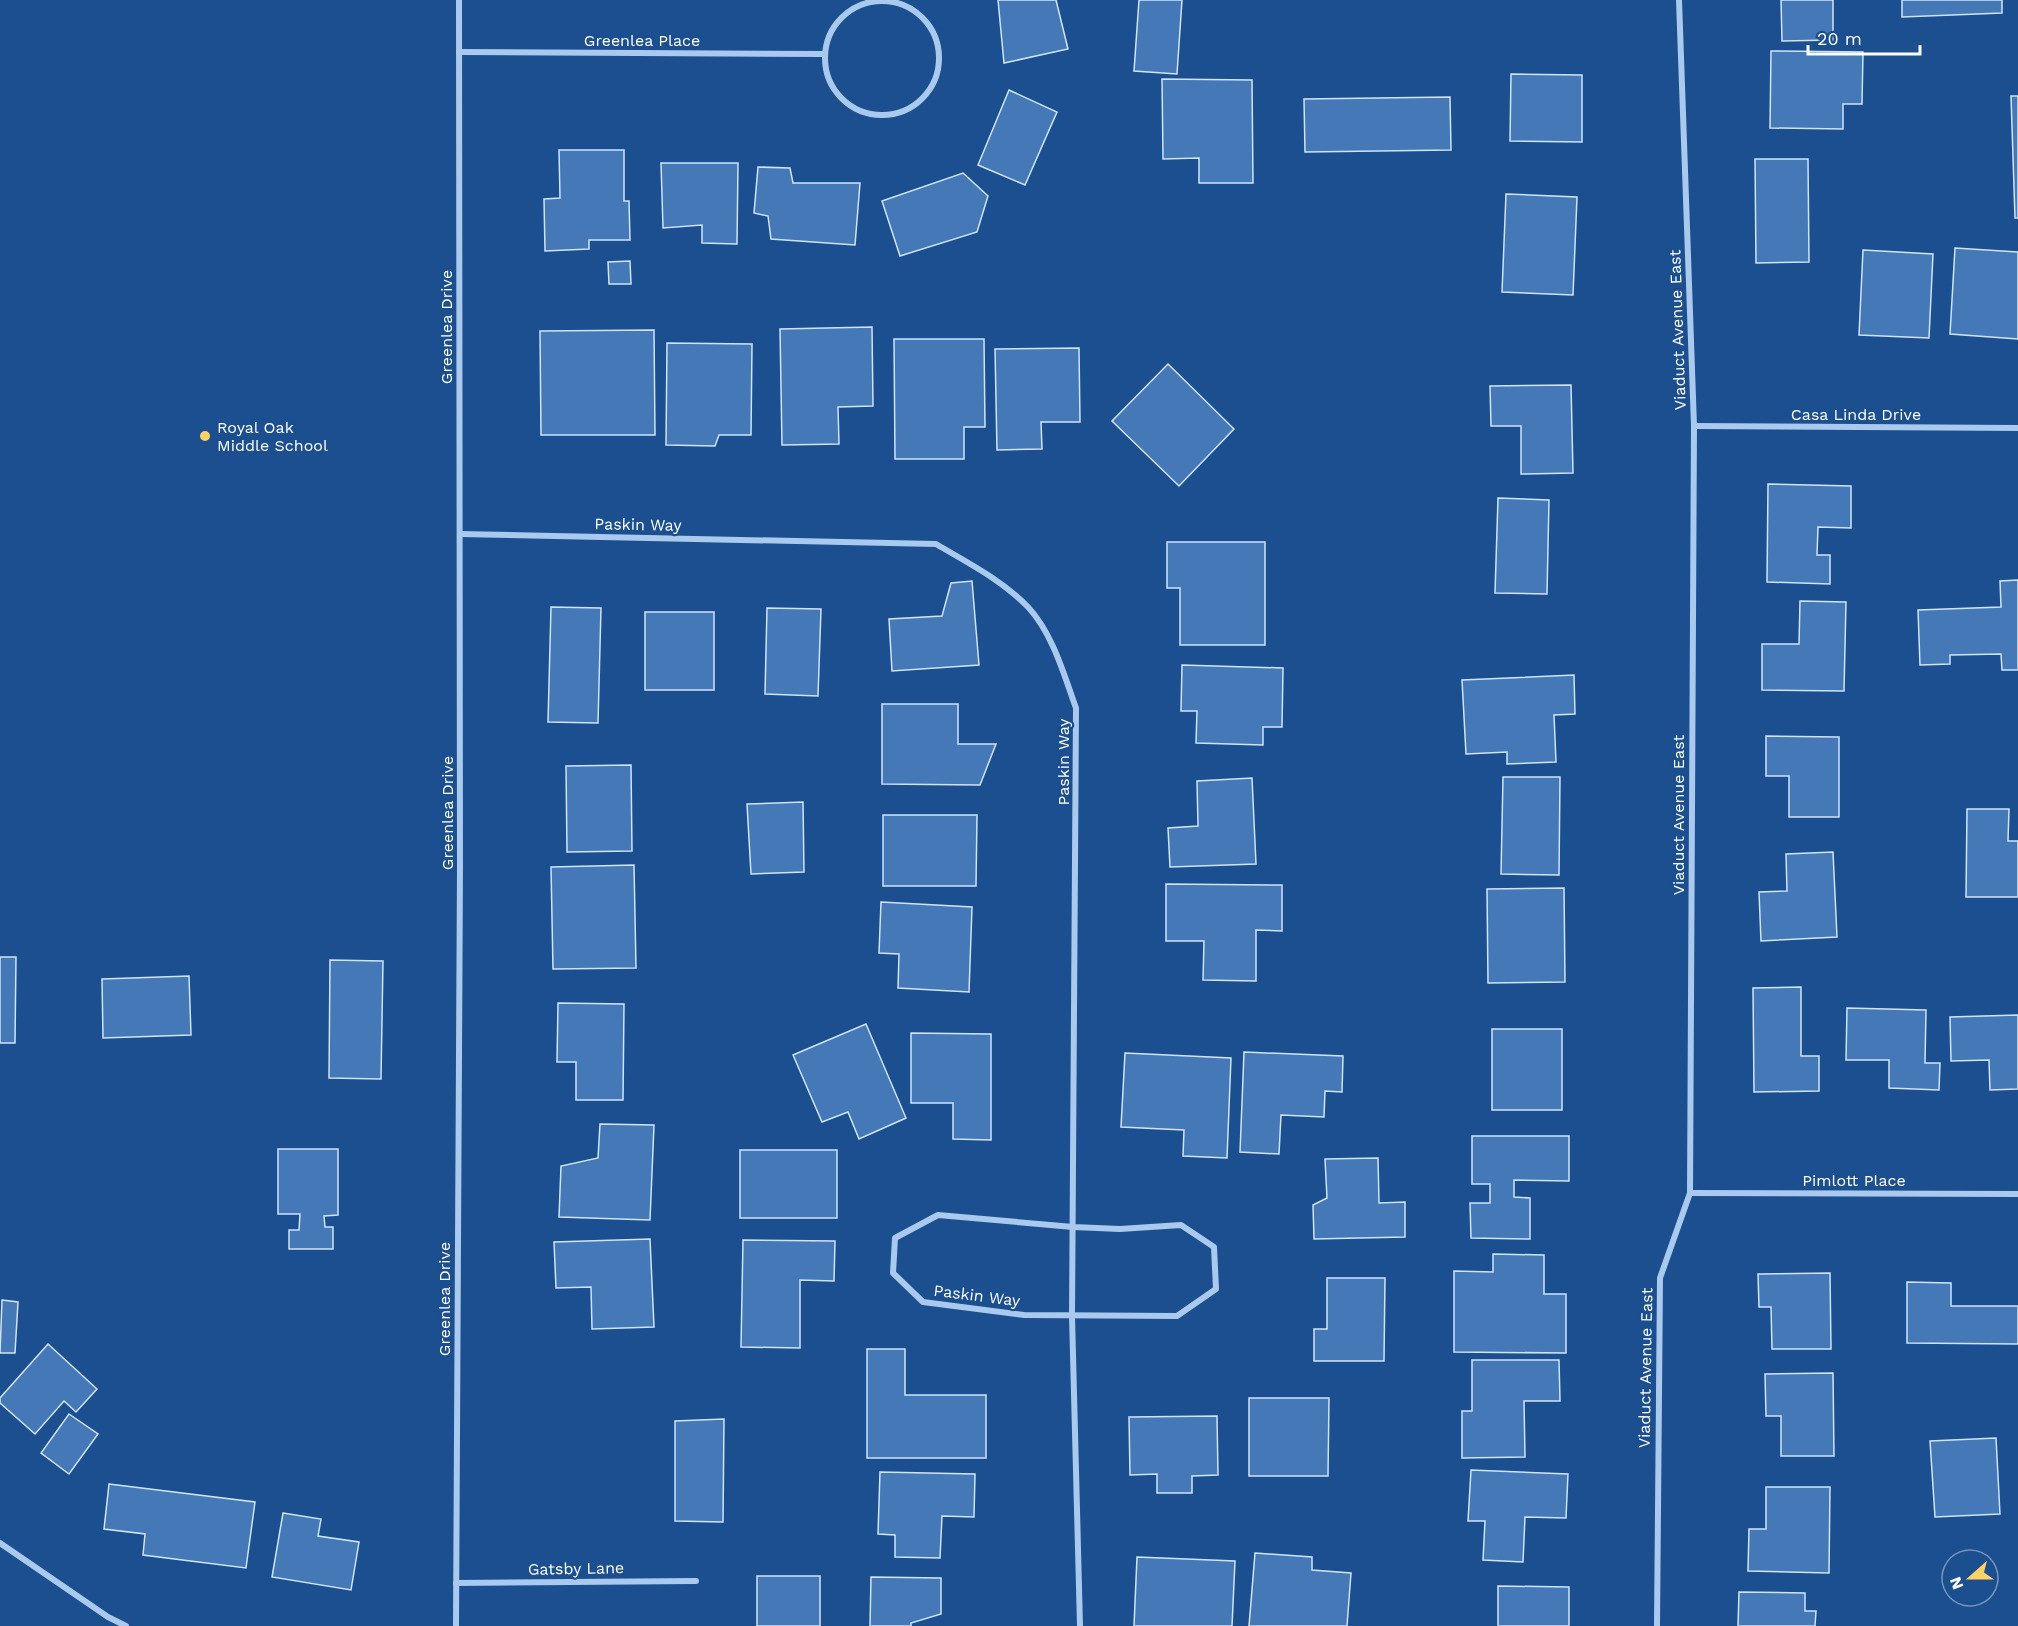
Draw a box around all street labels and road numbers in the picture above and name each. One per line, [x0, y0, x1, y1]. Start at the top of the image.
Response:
street label: Greenlea Place [584, 31, 700, 50]
street label: Viaduct Avenue East [1665, 249, 1690, 411]
street label: Greenlea Drive [437, 270, 456, 384]
street label: Casa Linda Drive [1791, 405, 1921, 424]
street label: Paskin Way [594, 514, 682, 535]
street label: Paskin Way [1054, 718, 1073, 806]
street label: Viaduct Avenue East [1669, 734, 1688, 895]
street label: Greenlea Drive [438, 756, 457, 870]
street label: Pimlott Place [1802, 1171, 1906, 1190]
street label: Greenlea Drive [435, 1242, 454, 1356]
street label: Paskin Way [933, 1281, 1022, 1310]
street label: Viaduct Avenue East [1635, 1287, 1656, 1448]
street label: Gatsby Lane [528, 1558, 624, 1579]

